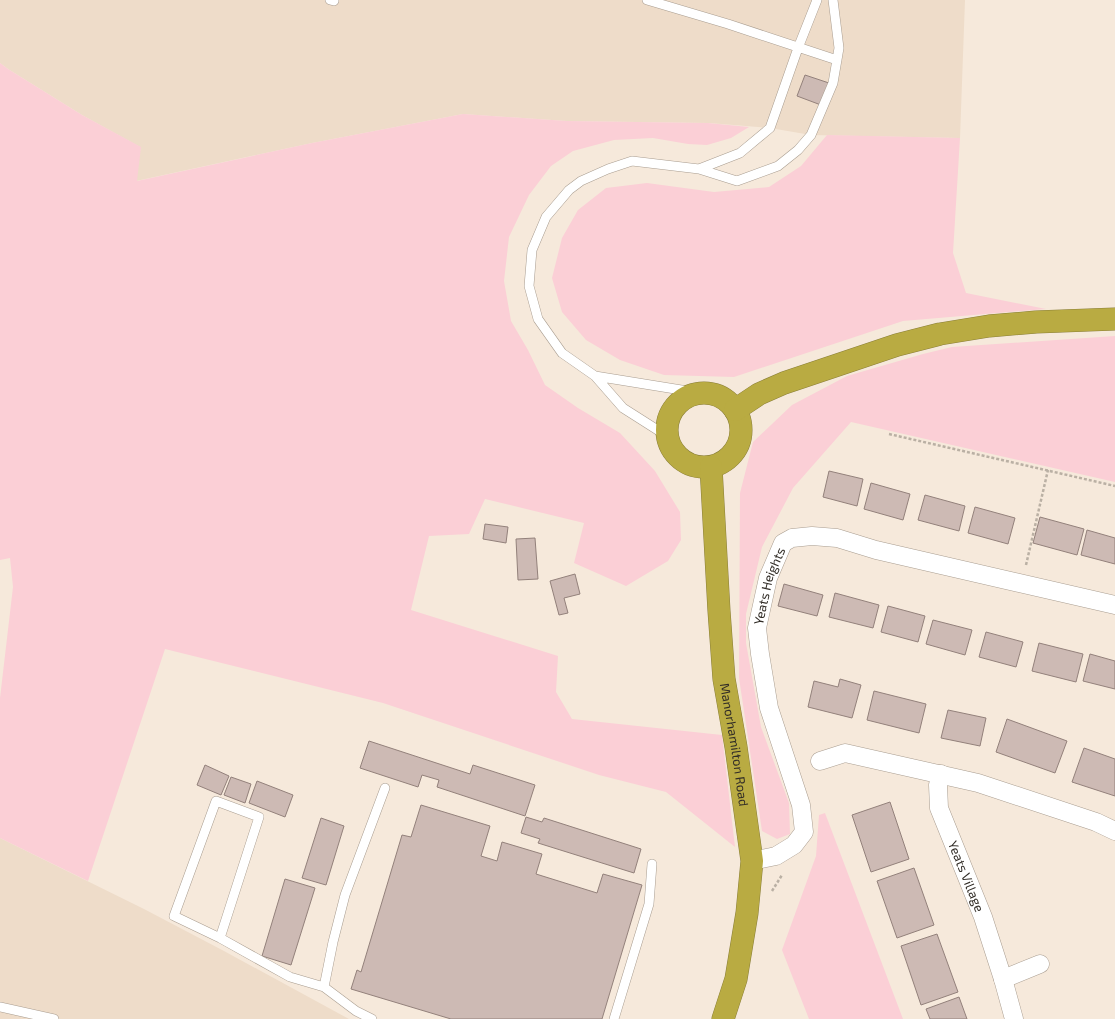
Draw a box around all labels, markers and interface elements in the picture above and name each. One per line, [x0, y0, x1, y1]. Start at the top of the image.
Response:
street label: Yeats Heights [750, 545, 788, 626]
street label: Manorhamilton Road [717, 682, 752, 807]
street label: Yeats Village [945, 838, 988, 914]

